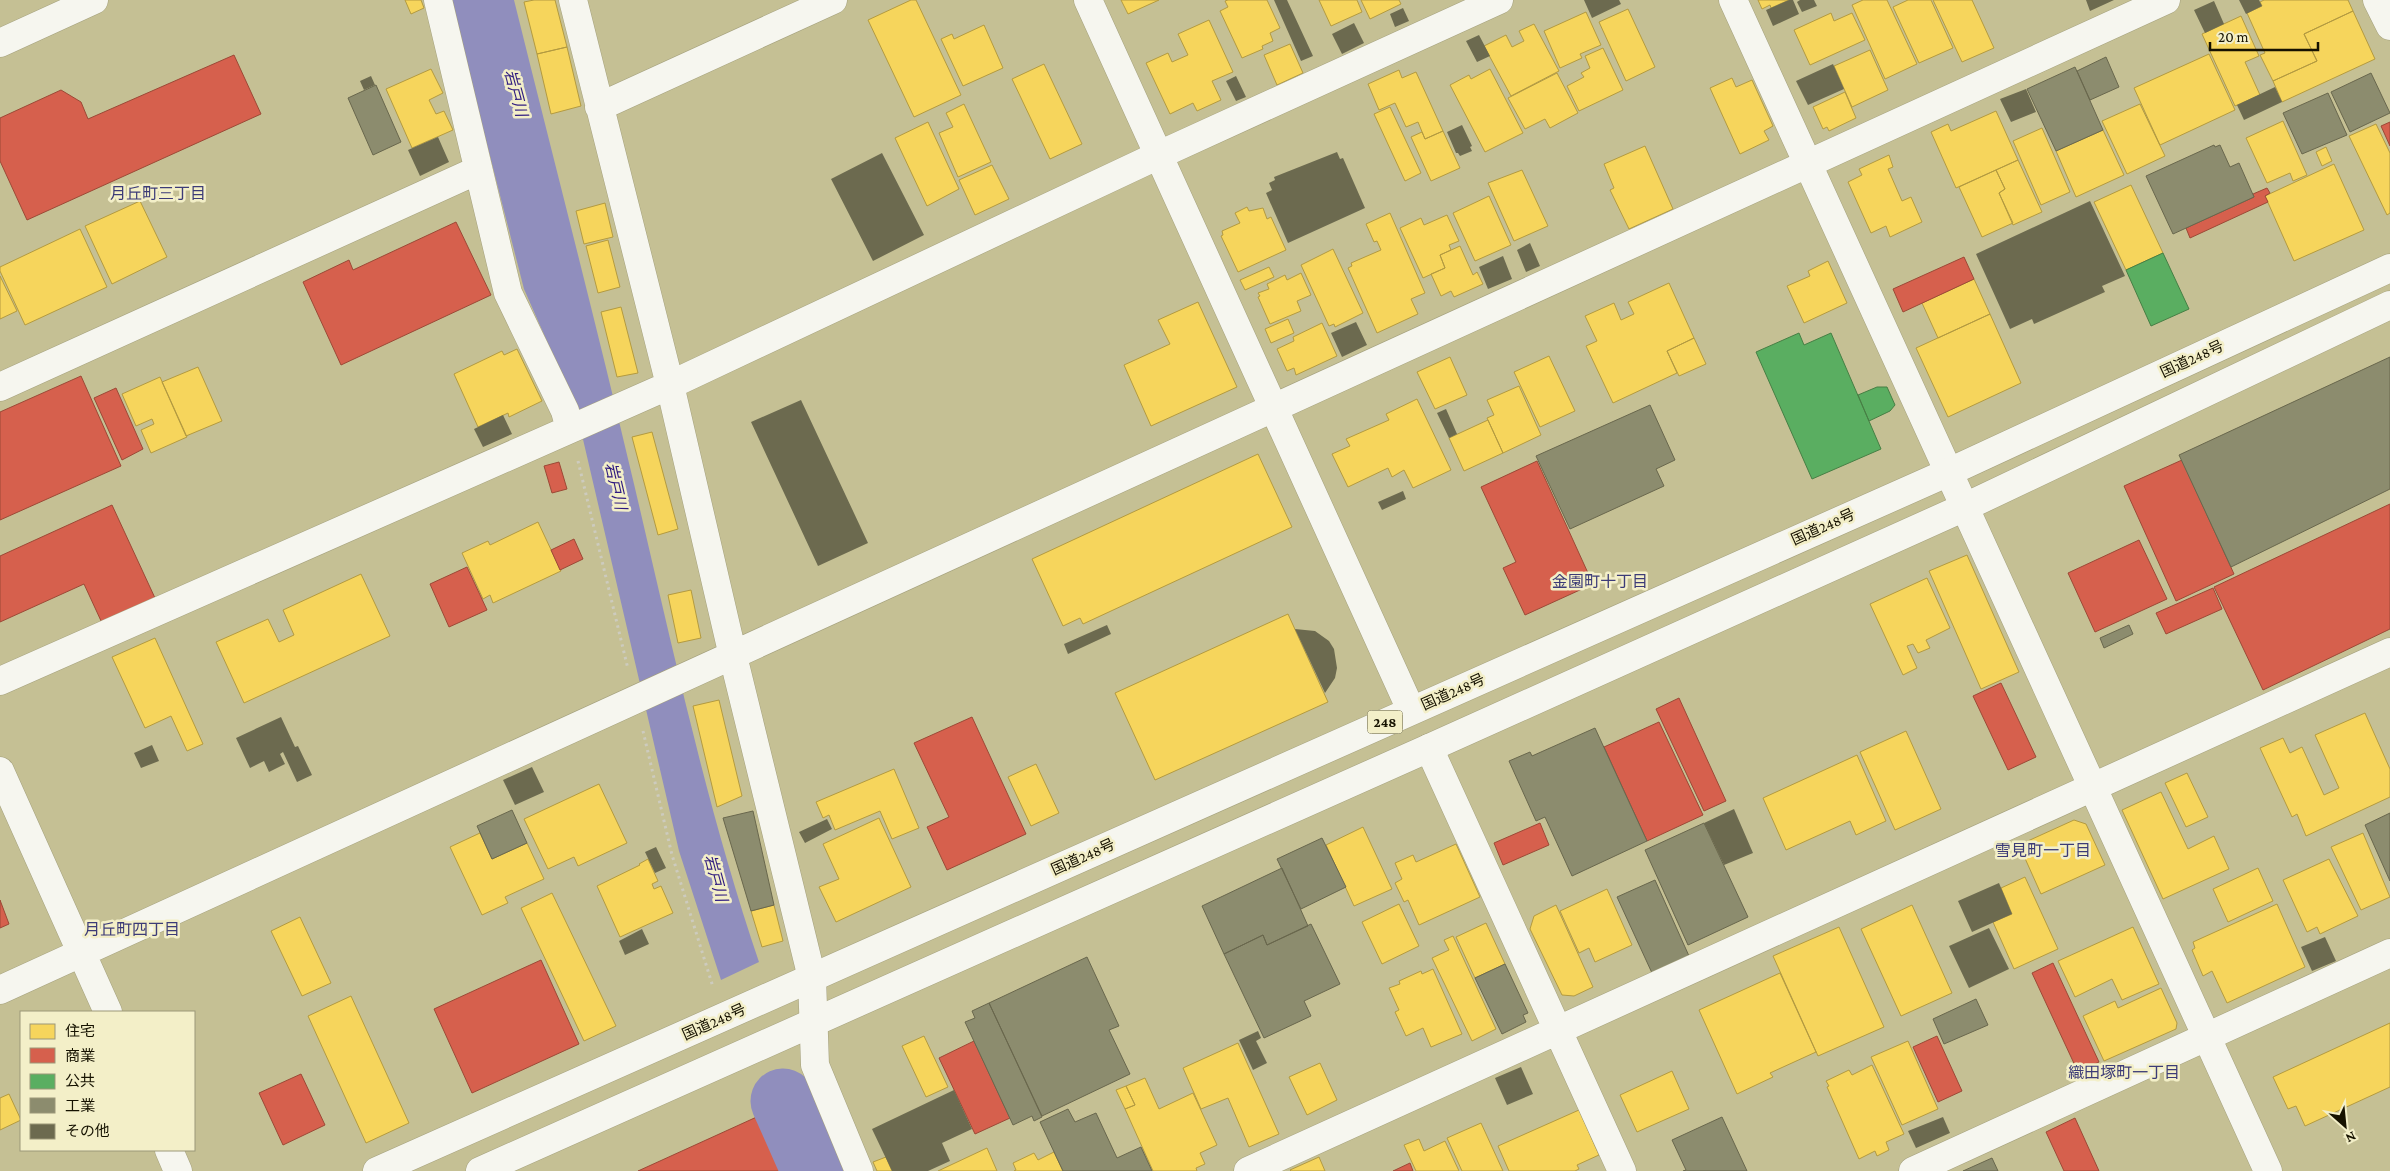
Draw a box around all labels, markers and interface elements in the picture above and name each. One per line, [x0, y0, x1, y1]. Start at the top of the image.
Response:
scale bar [2210, 20, 2318, 52]
text: 20 m [2218, 29, 2249, 45]
water label: 岩戸川 [502, 68, 531, 120]
district label: 月丘町三丁目 [110, 185, 206, 202]
street label: 国道248号 [2158, 337, 2226, 381]
water label: 岩戸川 [602, 461, 630, 513]
street label: 国道248号 [1789, 506, 1857, 548]
district label: 金園町十丁目 [1552, 573, 1648, 590]
street label: 国道248号 [1419, 671, 1487, 713]
road number: 248 [1368, 710, 1402, 734]
street label: 国道248号 [1049, 836, 1117, 878]
district label: 雪見町一丁目 [1995, 842, 2091, 859]
water label: 岩戸川 [702, 853, 731, 905]
district label: 月丘町四丁目 [84, 921, 180, 938]
street label: 国道248号 [680, 1001, 748, 1043]
legend [20, 1011, 195, 1151]
text: 住宅 [65, 1023, 95, 1039]
text: 商業 [65, 1048, 95, 1064]
district label: 織田塚町一丁目 [2068, 1064, 2180, 1081]
text: 公共 [65, 1073, 95, 1089]
text: 工業 [65, 1098, 95, 1114]
north arrow [2320, 1101, 2370, 1151]
text: その他 [65, 1123, 110, 1139]
text: N [2343, 1128, 2359, 1147]

